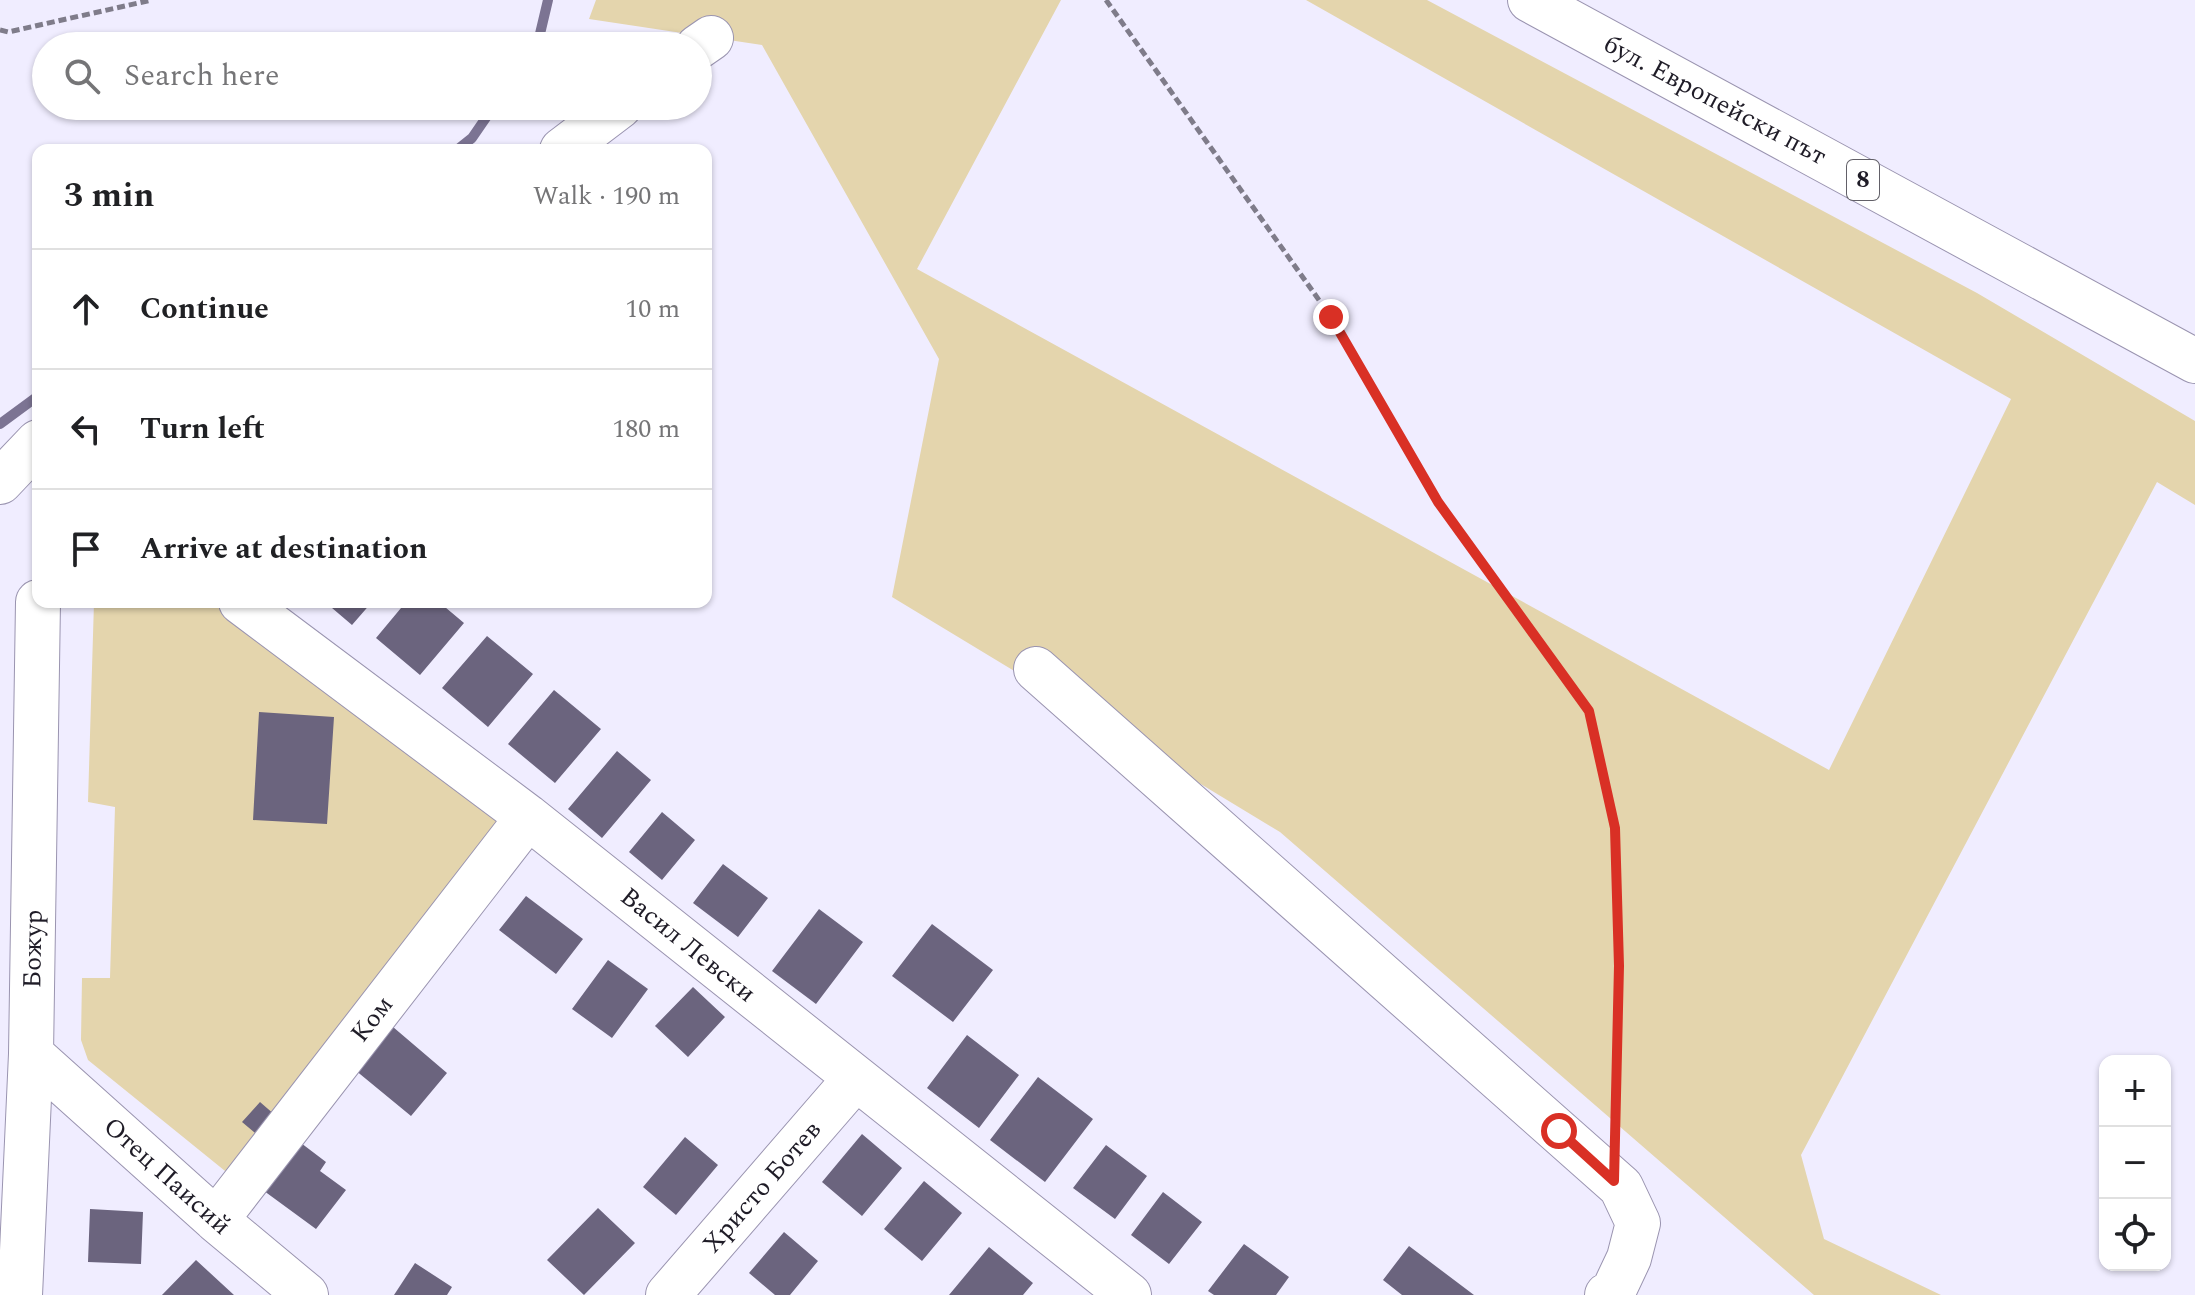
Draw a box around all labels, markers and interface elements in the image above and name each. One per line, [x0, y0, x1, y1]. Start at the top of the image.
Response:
street label: бул. Европейски път [1596, 24, 1834, 176]
search box [32, 32, 712, 120]
text: Search here [124, 53, 280, 99]
icon: search [60, 54, 104, 98]
road number: 8 [1847, 160, 1879, 200]
text: 3 min [64, 170, 154, 222]
text: Walk · 190 m [533, 176, 680, 216]
text: Continue [140, 286, 269, 332]
icon: ahead [64, 287, 108, 331]
text: 10 m [625, 289, 680, 329]
route end [1313, 299, 1349, 335]
text: Turn left [140, 406, 265, 452]
icon: left [64, 407, 108, 451]
text: 180 m [612, 409, 680, 449]
text: Arrive at destination [140, 526, 427, 572]
icon: arrive [64, 527, 108, 571]
street label: Васил Левски [611, 877, 765, 1013]
street label: Божур [12, 909, 54, 989]
street label: Ком [341, 987, 403, 1051]
map controls [2099, 1055, 2171, 1271]
button: + [2099, 1055, 2171, 1127]
street label: Отец Паисий [94, 1107, 240, 1245]
street label: Христо Ботев [693, 1112, 831, 1262]
route start [1541, 1113, 1577, 1149]
button: − [2099, 1127, 2171, 1199]
button: locate [2099, 1199, 2171, 1271]

